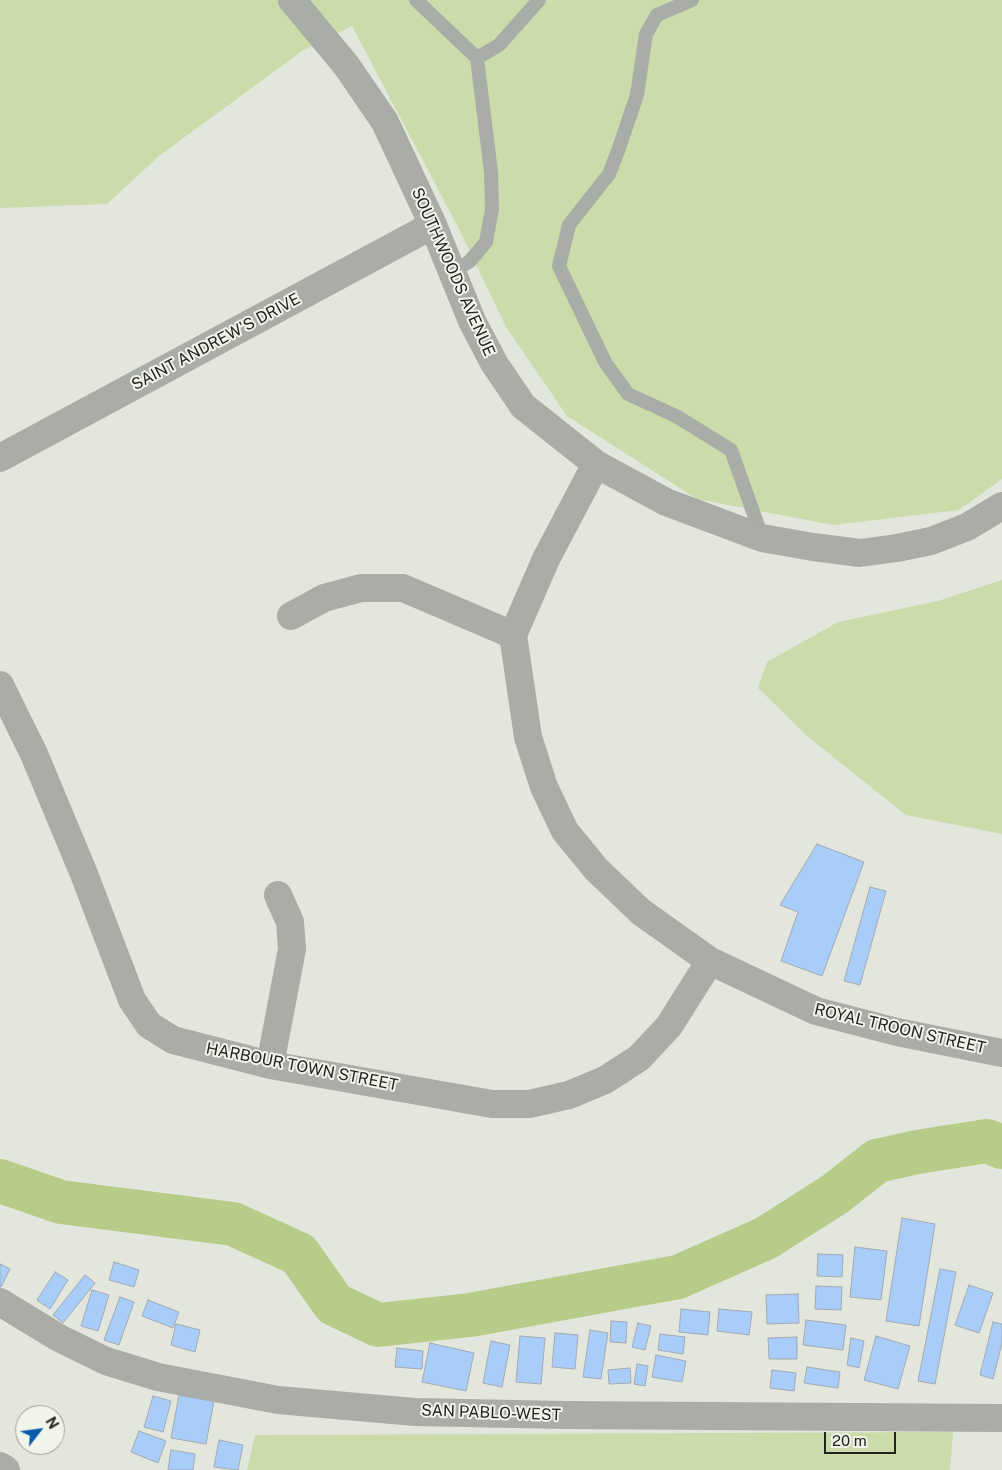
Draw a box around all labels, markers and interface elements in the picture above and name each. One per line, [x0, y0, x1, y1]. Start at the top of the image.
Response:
street label: SOUTHWOODS AVENUE [407, 185, 499, 359]
street label: SAINT ANDREW'S DRIVE [128, 289, 304, 395]
street label: ROYAL TROON STREET [813, 1000, 987, 1058]
street label: HARBOUR TOWN STREET [204, 1039, 400, 1095]
street label: SAN PABLO-WEST [421, 1401, 561, 1425]
north arrow [15, 1405, 65, 1455]
text: N [42, 1414, 62, 1432]
scale bar [827, 1422, 900, 1454]
text: 20 m [832, 1432, 867, 1449]

